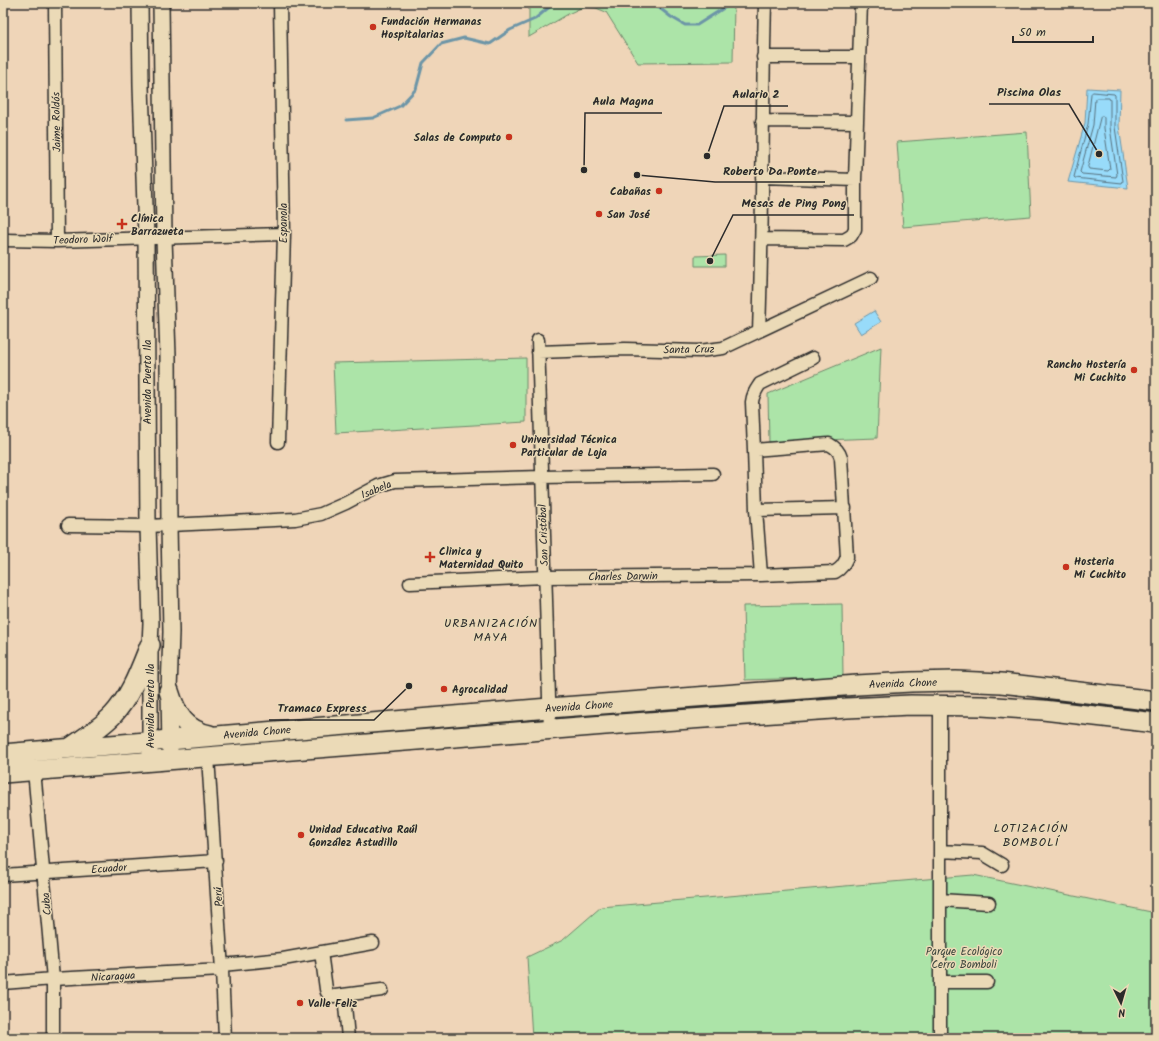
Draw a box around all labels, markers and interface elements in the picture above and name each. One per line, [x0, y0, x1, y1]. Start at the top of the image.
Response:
place label: Fundación Hermanas Hospitalarias [381, 13, 482, 44]
scale bar [1013, 18, 1093, 44]
marker: Fundación Hermanas Hospitalarias [368, 22, 378, 32]
text: 50 m [1019, 23, 1046, 42]
callout: Piscina Olas [989, 80, 1069, 104]
callout: Aulario 2 [724, 82, 788, 106]
text: Piscina Olas [997, 83, 1061, 102]
text: Aulario 2 [732, 85, 780, 104]
callout: Aula Magna [585, 89, 662, 113]
street label: Jaime Roldós [47, 91, 67, 152]
text: Aula Magna [592, 92, 654, 111]
place label: Salas de Computo [414, 129, 501, 147]
marker: Salas de Computo [504, 132, 514, 142]
callout: Roberto Da Ponte [715, 158, 825, 182]
text: Roberto Da Ponte [723, 162, 817, 181]
place label: Cabañas [610, 183, 652, 201]
marker: Cabañas [654, 186, 664, 196]
callout: Mesas de Ping Pong [733, 191, 854, 215]
text: Mesas de Ping Pong [741, 194, 847, 213]
street label: Espanola [275, 203, 293, 243]
place label: San José [607, 206, 651, 224]
marker: San José [594, 209, 604, 219]
place label: Clínica Barrazueta [131, 210, 184, 241]
marker: Clínica Barrazueta [116, 218, 128, 230]
street label: Teodoro Wolf [53, 230, 115, 250]
street label: Avenida Puerto Ila [139, 340, 157, 424]
street label: Santa Cruz [663, 341, 715, 359]
place label: Rancho Hostería Mi Cuchito [1047, 356, 1126, 387]
marker: Rancho Hostería Mi Cuchito [1129, 365, 1139, 375]
place label: Universidad Técnica Particular de Loja [521, 431, 617, 462]
marker: Universidad Técnica Particular de Loja [508, 440, 518, 450]
street label: Isabela [358, 476, 395, 504]
street label: San Cristóbal [534, 504, 554, 566]
place label: Clinica y Maternidad Quito [439, 543, 523, 574]
marker: Clinica y Maternidad Quito [424, 551, 436, 563]
place label: Hosteria Mi Cuchito [1074, 553, 1126, 584]
marker: Hosteria Mi Cuchito [1061, 562, 1071, 572]
street label: Charles Darwin [588, 567, 658, 587]
district label: URBANIZACIÓN MAYA [444, 614, 538, 647]
street label: Avenida Puerto Ila [142, 664, 160, 748]
street label: Avenida Chone [869, 674, 937, 694]
place label: Agrocalidad [452, 681, 509, 699]
marker: Agrocalidad [439, 684, 449, 694]
callout: Tramaco Express [269, 696, 374, 720]
street label: Avenida Chone [544, 696, 614, 718]
text: Tramaco Express [277, 699, 367, 718]
street label: Avenida Chone [222, 721, 292, 745]
district label: LOTIZACIÓN BOMBOLÍ [993, 819, 1069, 852]
place label: Unidad Educativa Raúl González Astudillo [309, 821, 417, 852]
marker: Unidad Educativa Raúl González Astudillo [296, 830, 306, 840]
street label: Ecuador [91, 859, 129, 879]
street label: Perú [209, 886, 229, 907]
street label: Cuba [37, 892, 57, 916]
park label: Parque Ecológico Cerro Bomboli [926, 943, 1002, 974]
street label: Nicaragua [90, 967, 136, 987]
north arrow [1101, 983, 1141, 1023]
place label: Valle Feliz [308, 995, 357, 1013]
marker: Valle Feliz [295, 998, 305, 1008]
text: N [1117, 1003, 1126, 1021]

